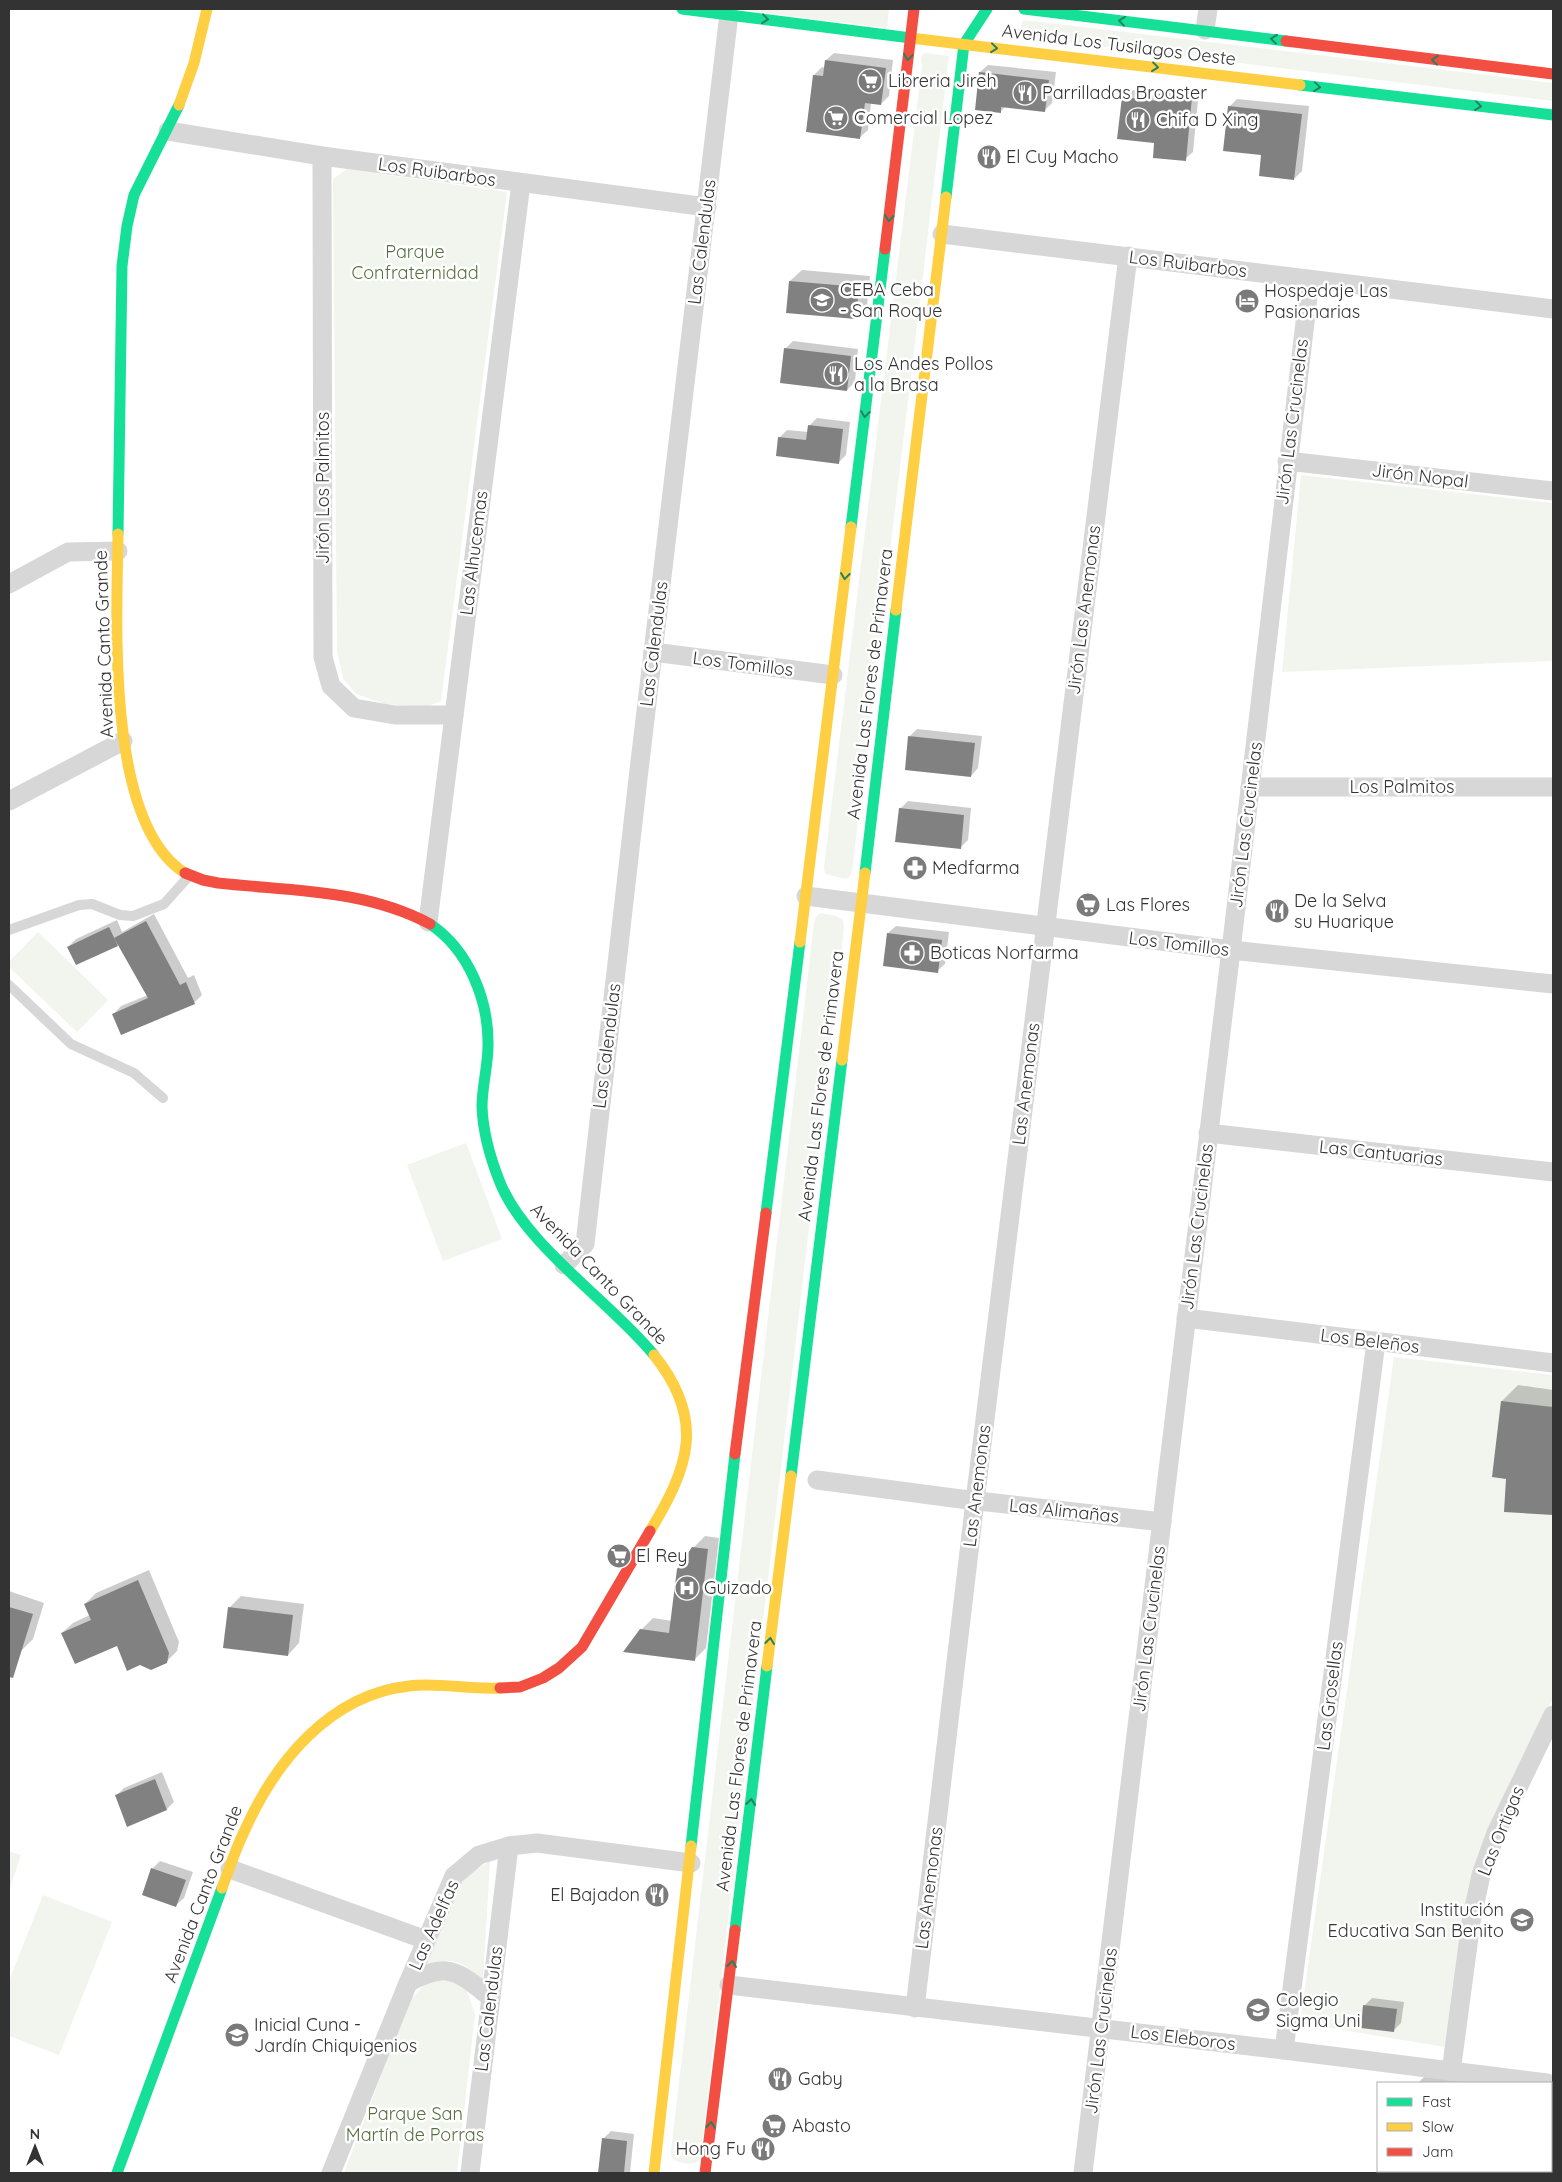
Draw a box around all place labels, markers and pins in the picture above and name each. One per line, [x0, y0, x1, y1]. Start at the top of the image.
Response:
supermarket icon: Libreria Jireh [857, 68, 883, 94]
place label: Libreria Jireh [888, 69, 997, 92]
restaurant icon: Parrilladas Broaster [1012, 80, 1038, 106]
place label: Parrilladas Broaster [1042, 81, 1207, 104]
supermarket icon: Comercial Lopez [823, 105, 849, 131]
place label: Comercial Lopez [854, 106, 993, 129]
restaurant icon: Chifa D Xing [1125, 107, 1151, 133]
place label: Chifa D Xing [1156, 108, 1258, 131]
restaurant icon: El Cuy Macho [976, 144, 1002, 170]
place label: El Cuy Macho [1006, 145, 1119, 168]
place label: CEBA Ceba - San Roque [840, 278, 942, 322]
place label: Hospedaje Las Pasionarias [1264, 279, 1388, 323]
school or university icon: CEBA Ceba - San Roque [809, 287, 835, 313]
hotel icon: Hospedaje Las Pasionarias [1234, 288, 1260, 314]
place label: Los Andes Pollos a la Brasa [854, 352, 993, 396]
restaurant icon: Los Andes Pollos a la Brasa [823, 361, 849, 387]
pharmacy icon: Medfarma [902, 855, 928, 881]
place label: Medfarma [932, 856, 1020, 879]
place label: De la Selva su Huarique [1294, 889, 1394, 933]
supermarket icon: Las Flores [1075, 892, 1101, 918]
place label: Las Flores [1106, 893, 1190, 916]
restaurant icon: De la Selva su Huarique [1264, 898, 1290, 924]
pharmacy icon: Boticas Norfarma [899, 940, 925, 966]
place label: Boticas Norfarma [930, 941, 1079, 964]
supermarket icon: El Rey [606, 1543, 632, 1569]
place label: El Rey [636, 1544, 688, 1567]
hospital icon: Guizado [674, 1575, 700, 1601]
place label: Guizado [704, 1576, 772, 1599]
restaurant icon: El Bajadon [644, 1882, 670, 1908]
place label: El Bajadon [550, 1883, 640, 1906]
place label: Institución Educativa San Benito [1328, 1898, 1504, 1942]
school or university icon: Institución Educativa San Benito [1509, 1907, 1535, 1933]
place label: Colegio Sigma Uni [1276, 1988, 1361, 2032]
school or university icon: Colegio Sigma Uni [1245, 1997, 1271, 2023]
place label: Inicial Cuna - Jardín Chiquigenios [254, 2013, 417, 2057]
school or university icon: Inicial Cuna - Jardín Chiquigenios [224, 2022, 250, 2048]
restaurant icon: Gaby [767, 2066, 793, 2092]
place label: Gaby [798, 2067, 843, 2090]
supermarket icon: Abasto [761, 2113, 787, 2139]
place label: Abasto [792, 2114, 851, 2137]
restaurant icon: Hong Fu [750, 2136, 776, 2162]
place label: Hong Fu [675, 2137, 746, 2160]

